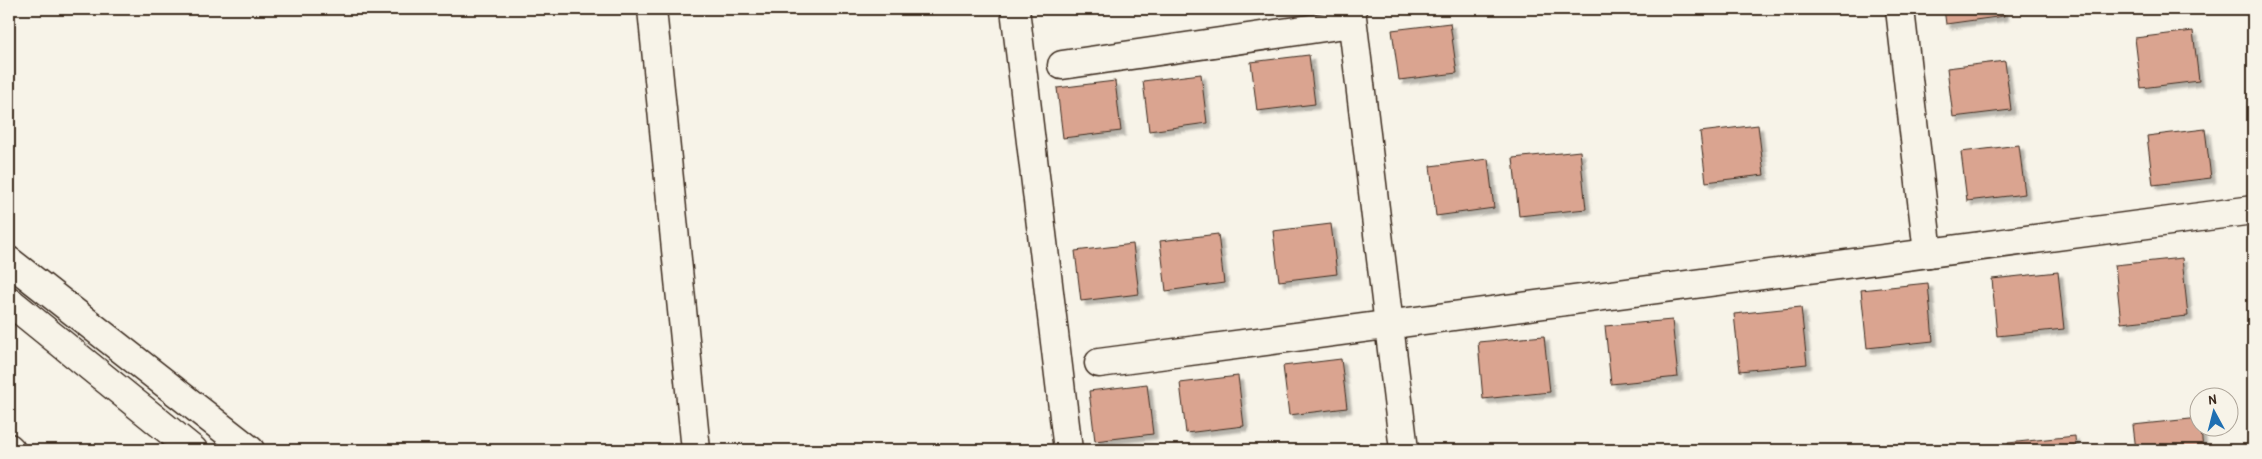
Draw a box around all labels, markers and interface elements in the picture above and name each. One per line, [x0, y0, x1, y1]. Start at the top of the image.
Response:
north arrow [2190, 386, 2240, 436]
text: N [2207, 389, 2218, 408]

